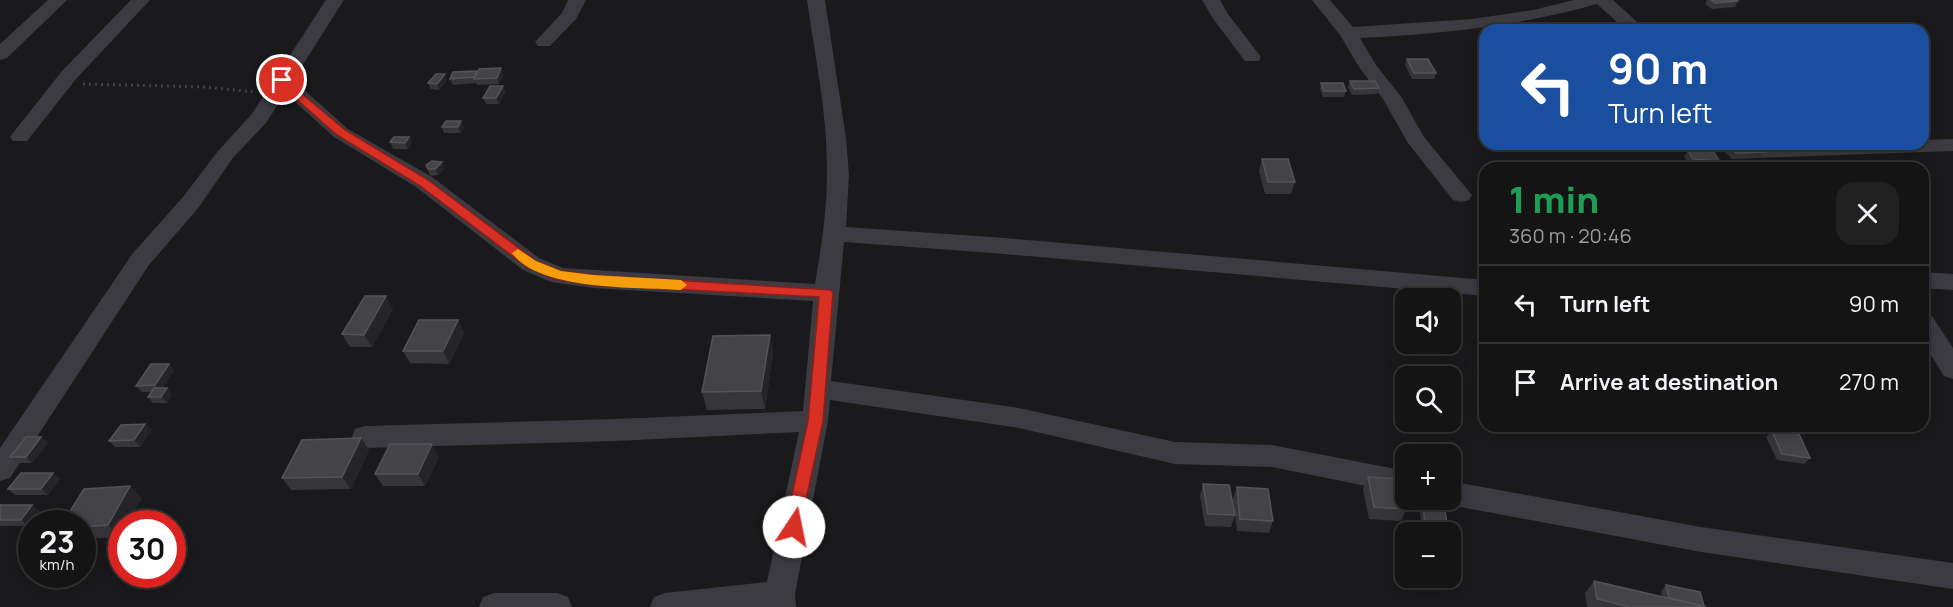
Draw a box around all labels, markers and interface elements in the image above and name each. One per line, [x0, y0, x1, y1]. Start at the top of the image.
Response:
text: 90 m [1608, 39, 1708, 97]
icon: left [1509, 48, 1587, 126]
pin [256, 54, 307, 105]
icon: arrive [265, 63, 298, 96]
text: Turn left [1608, 94, 1712, 131]
text: 1 min [1509, 175, 1599, 224]
button: close [1836, 182, 1899, 245]
text: 360 m · 20:46 [1509, 222, 1632, 249]
map controls [1395, 288, 1461, 588]
button: sound [1395, 288, 1461, 354]
icon: left [1509, 288, 1542, 321]
text: Turn left [1560, 289, 1650, 319]
text: 90 m [1849, 289, 1899, 319]
button: search [1395, 366, 1461, 432]
icon: arrive [1509, 366, 1542, 399]
text: Arrive at destination [1560, 367, 1778, 397]
text: 270 m [1839, 367, 1899, 397]
button: + [1395, 444, 1461, 510]
position arrow [762, 495, 826, 559]
speed limit sign: 30 [108, 510, 186, 588]
text: 23 [39, 521, 75, 562]
button: − [1395, 522, 1461, 588]
text: km/h [40, 554, 74, 575]

